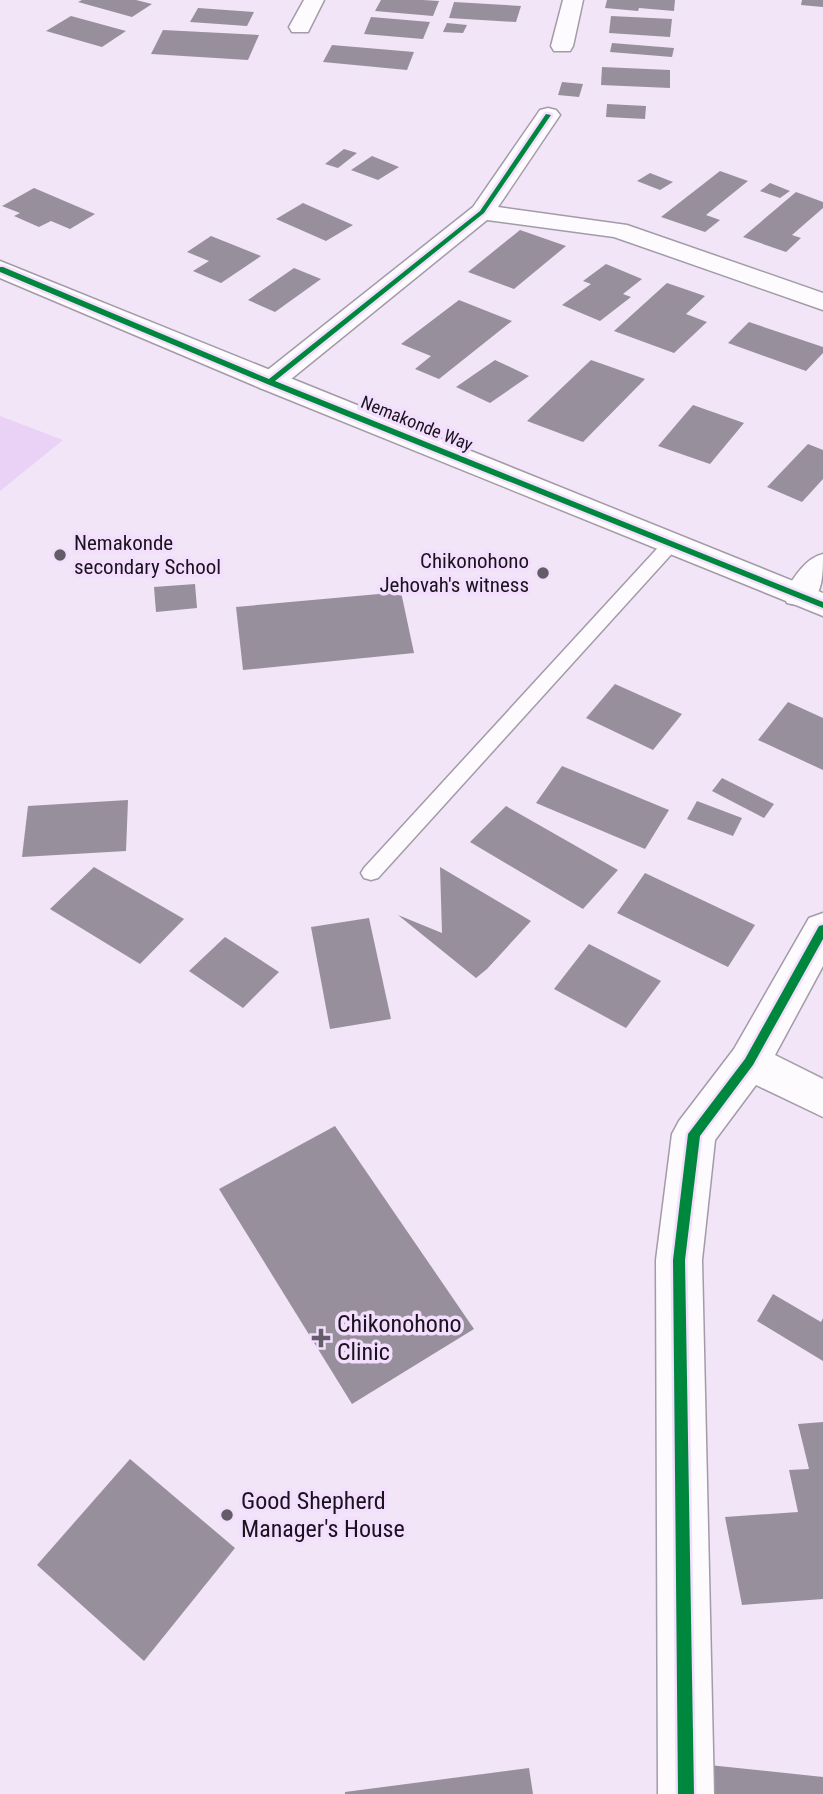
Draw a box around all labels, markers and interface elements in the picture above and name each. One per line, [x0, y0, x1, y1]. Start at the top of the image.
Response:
street label: Nemakonde Way [358, 391, 476, 455]
place label: Nemakonde secondary School [74, 531, 221, 579]
marker: Nemakonde secondary School [52, 547, 68, 563]
place label: Chikonohono Jehovah's witness [379, 549, 529, 597]
marker: Chikonohono Jehovah's witness [535, 565, 551, 581]
place label: Chikonohono Clinic [337, 1310, 462, 1366]
marker: Chikonohono Clinic [311, 1328, 331, 1348]
place label: Good Shepherd Manager's House [241, 1487, 405, 1543]
marker: Good Shepherd Manager's House [219, 1507, 235, 1523]

